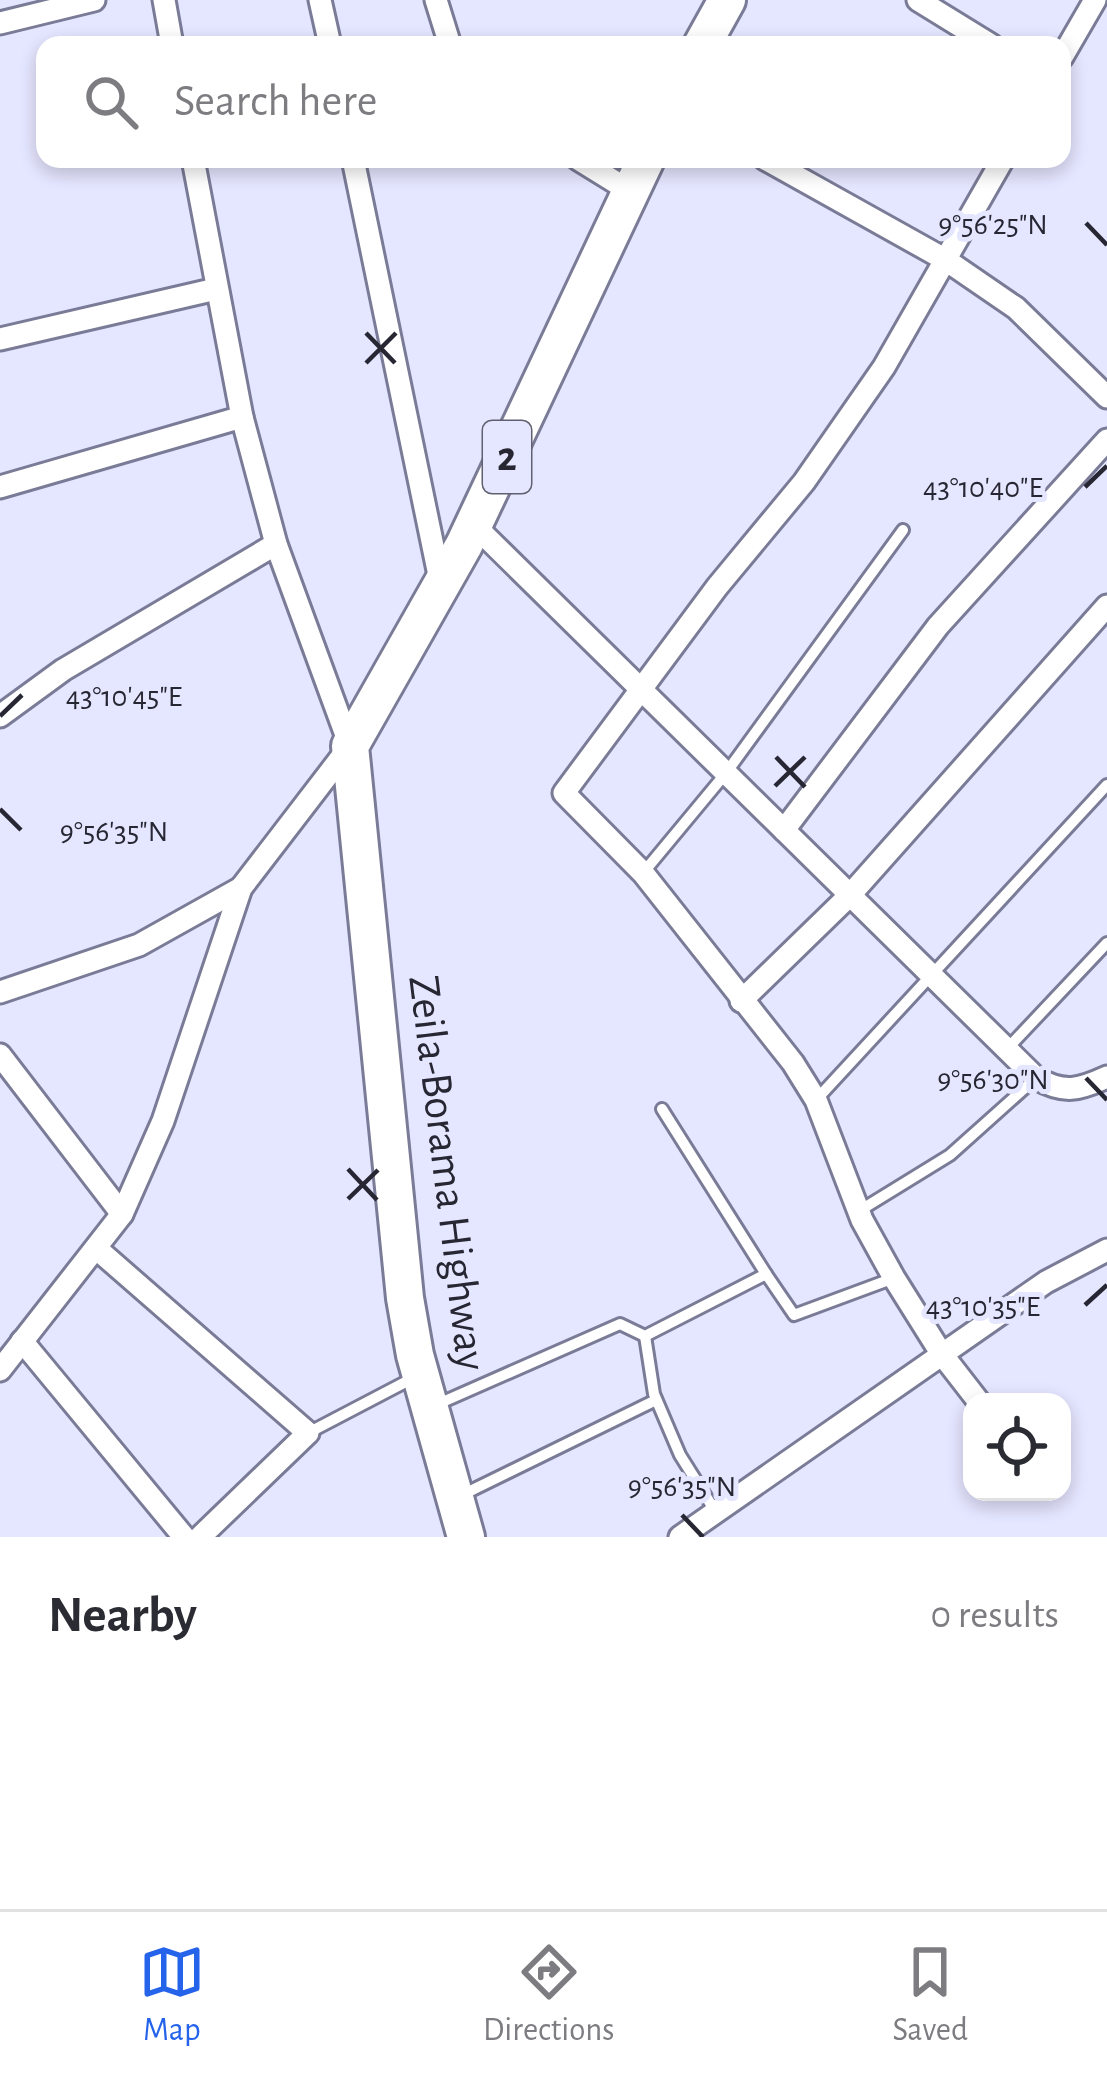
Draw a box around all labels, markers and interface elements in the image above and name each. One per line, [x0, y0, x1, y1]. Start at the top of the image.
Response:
search box [36, 36, 1071, 168]
icon: search [78, 69, 144, 135]
text: Search here [174, 79, 377, 124]
text: 9°56'25"N [938, 210, 1048, 240]
road number: 2 [483, 421, 531, 493]
text: 43°10'40"E [923, 473, 1043, 503]
text: 43°10'45"E [66, 682, 182, 712]
text: 9°56'35"N [60, 817, 168, 847]
street label: Zeila-Borama Highway [400, 973, 494, 1373]
text: 9°56'30"N [937, 1065, 1049, 1095]
text: 43°10'35"E [926, 1292, 1040, 1322]
map controls [963, 1393, 1071, 1501]
button: locate [963, 1393, 1071, 1501]
text: 9°56'35"N [628, 1472, 736, 1502]
text: Nearby [48, 1590, 197, 1641]
text: 0 results [931, 1596, 1059, 1635]
tab: Map [139, 1939, 205, 2051]
tab: Directions [483, 1939, 614, 2051]
tab: Saved [892, 1939, 968, 2051]

